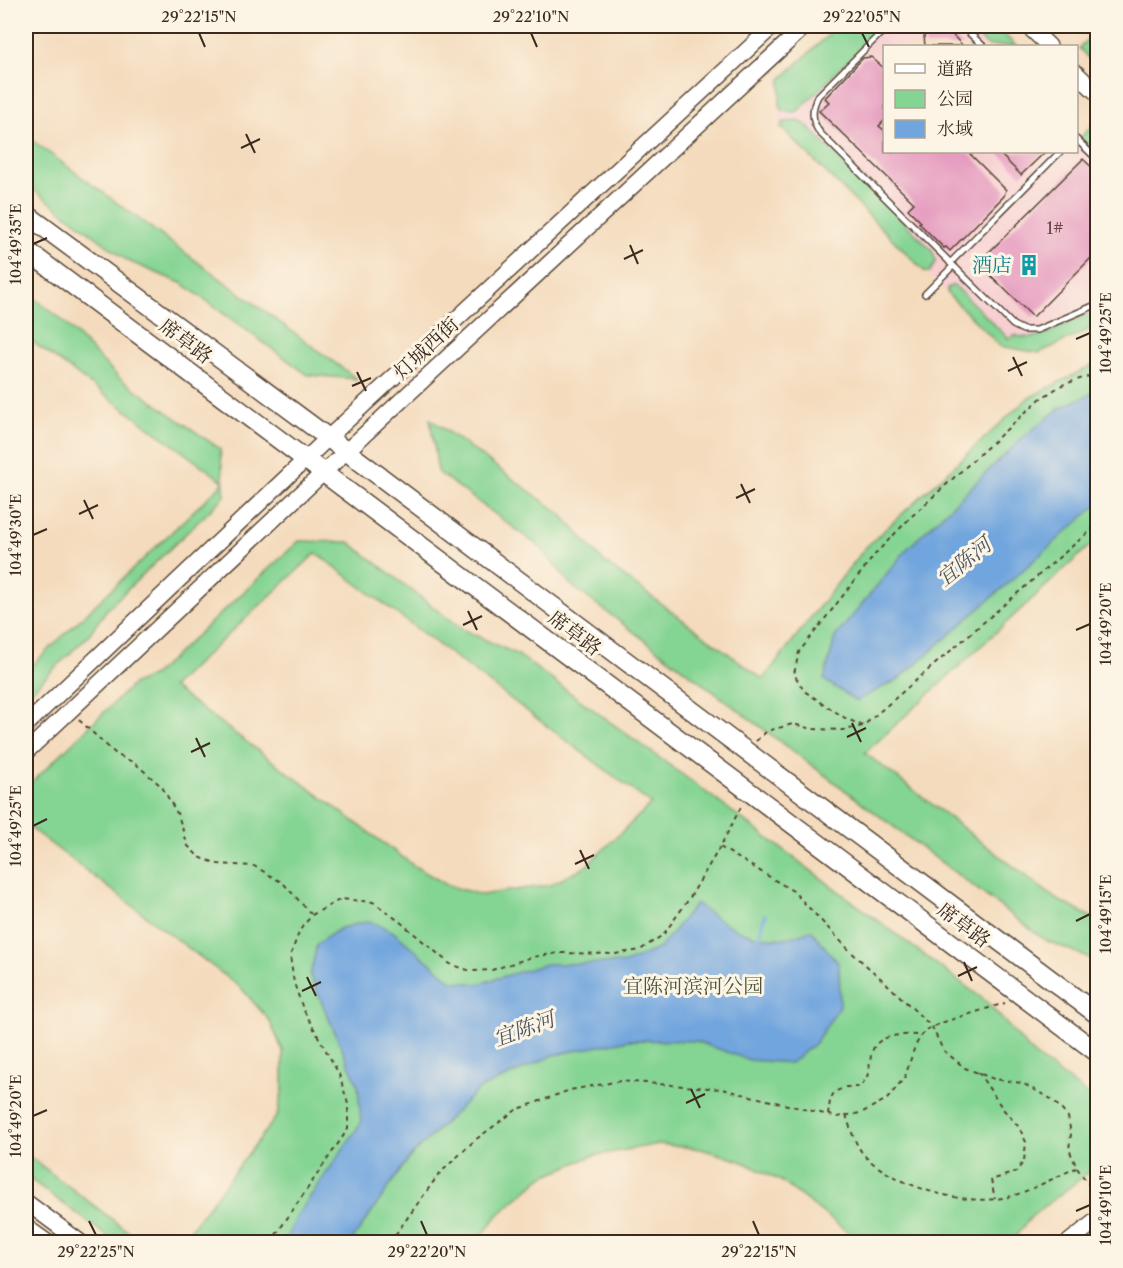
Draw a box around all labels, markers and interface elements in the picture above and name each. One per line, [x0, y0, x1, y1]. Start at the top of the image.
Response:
text: 29°22'15"N [161, 7, 237, 26]
text: 29°22'10"N [493, 7, 569, 26]
text: 29°22'05"N [823, 7, 901, 26]
legend [883, 45, 1078, 153]
text: 道路 [937, 58, 973, 80]
text: 公园 [937, 88, 973, 110]
text: 水域 [937, 118, 973, 140]
text: 104°49'35"E [6, 203, 25, 285]
house number: 1# [1046, 218, 1064, 238]
place label: 酒店 [972, 253, 1012, 277]
building icon: 酒店 [1017, 253, 1041, 277]
text: 104°49'25"E [1096, 292, 1115, 374]
street label: 灯城西街 [389, 312, 463, 384]
street label: 席草路 [155, 313, 217, 369]
text: 104°49'30"E [6, 494, 25, 576]
water label: 宜陈河 [931, 530, 999, 591]
text: 104°49'20"E [1096, 582, 1115, 666]
street label: 席草路 [544, 605, 606, 661]
text: 104°49'25"E [6, 785, 25, 867]
text: 104°49'15"E [1096, 874, 1115, 954]
street label: 席草路 [933, 897, 995, 953]
park label: 宜陈河滨河公园 [623, 974, 763, 998]
water label: 宜陈河 [490, 1005, 561, 1051]
text: 104°49'20"E [6, 1074, 25, 1158]
text: 104°49'10"E [1096, 1165, 1115, 1245]
text: 29°22'25"N [57, 1242, 135, 1261]
text: 29°22'20"N [388, 1242, 466, 1261]
text: 29°22'15"N [721, 1242, 797, 1261]

